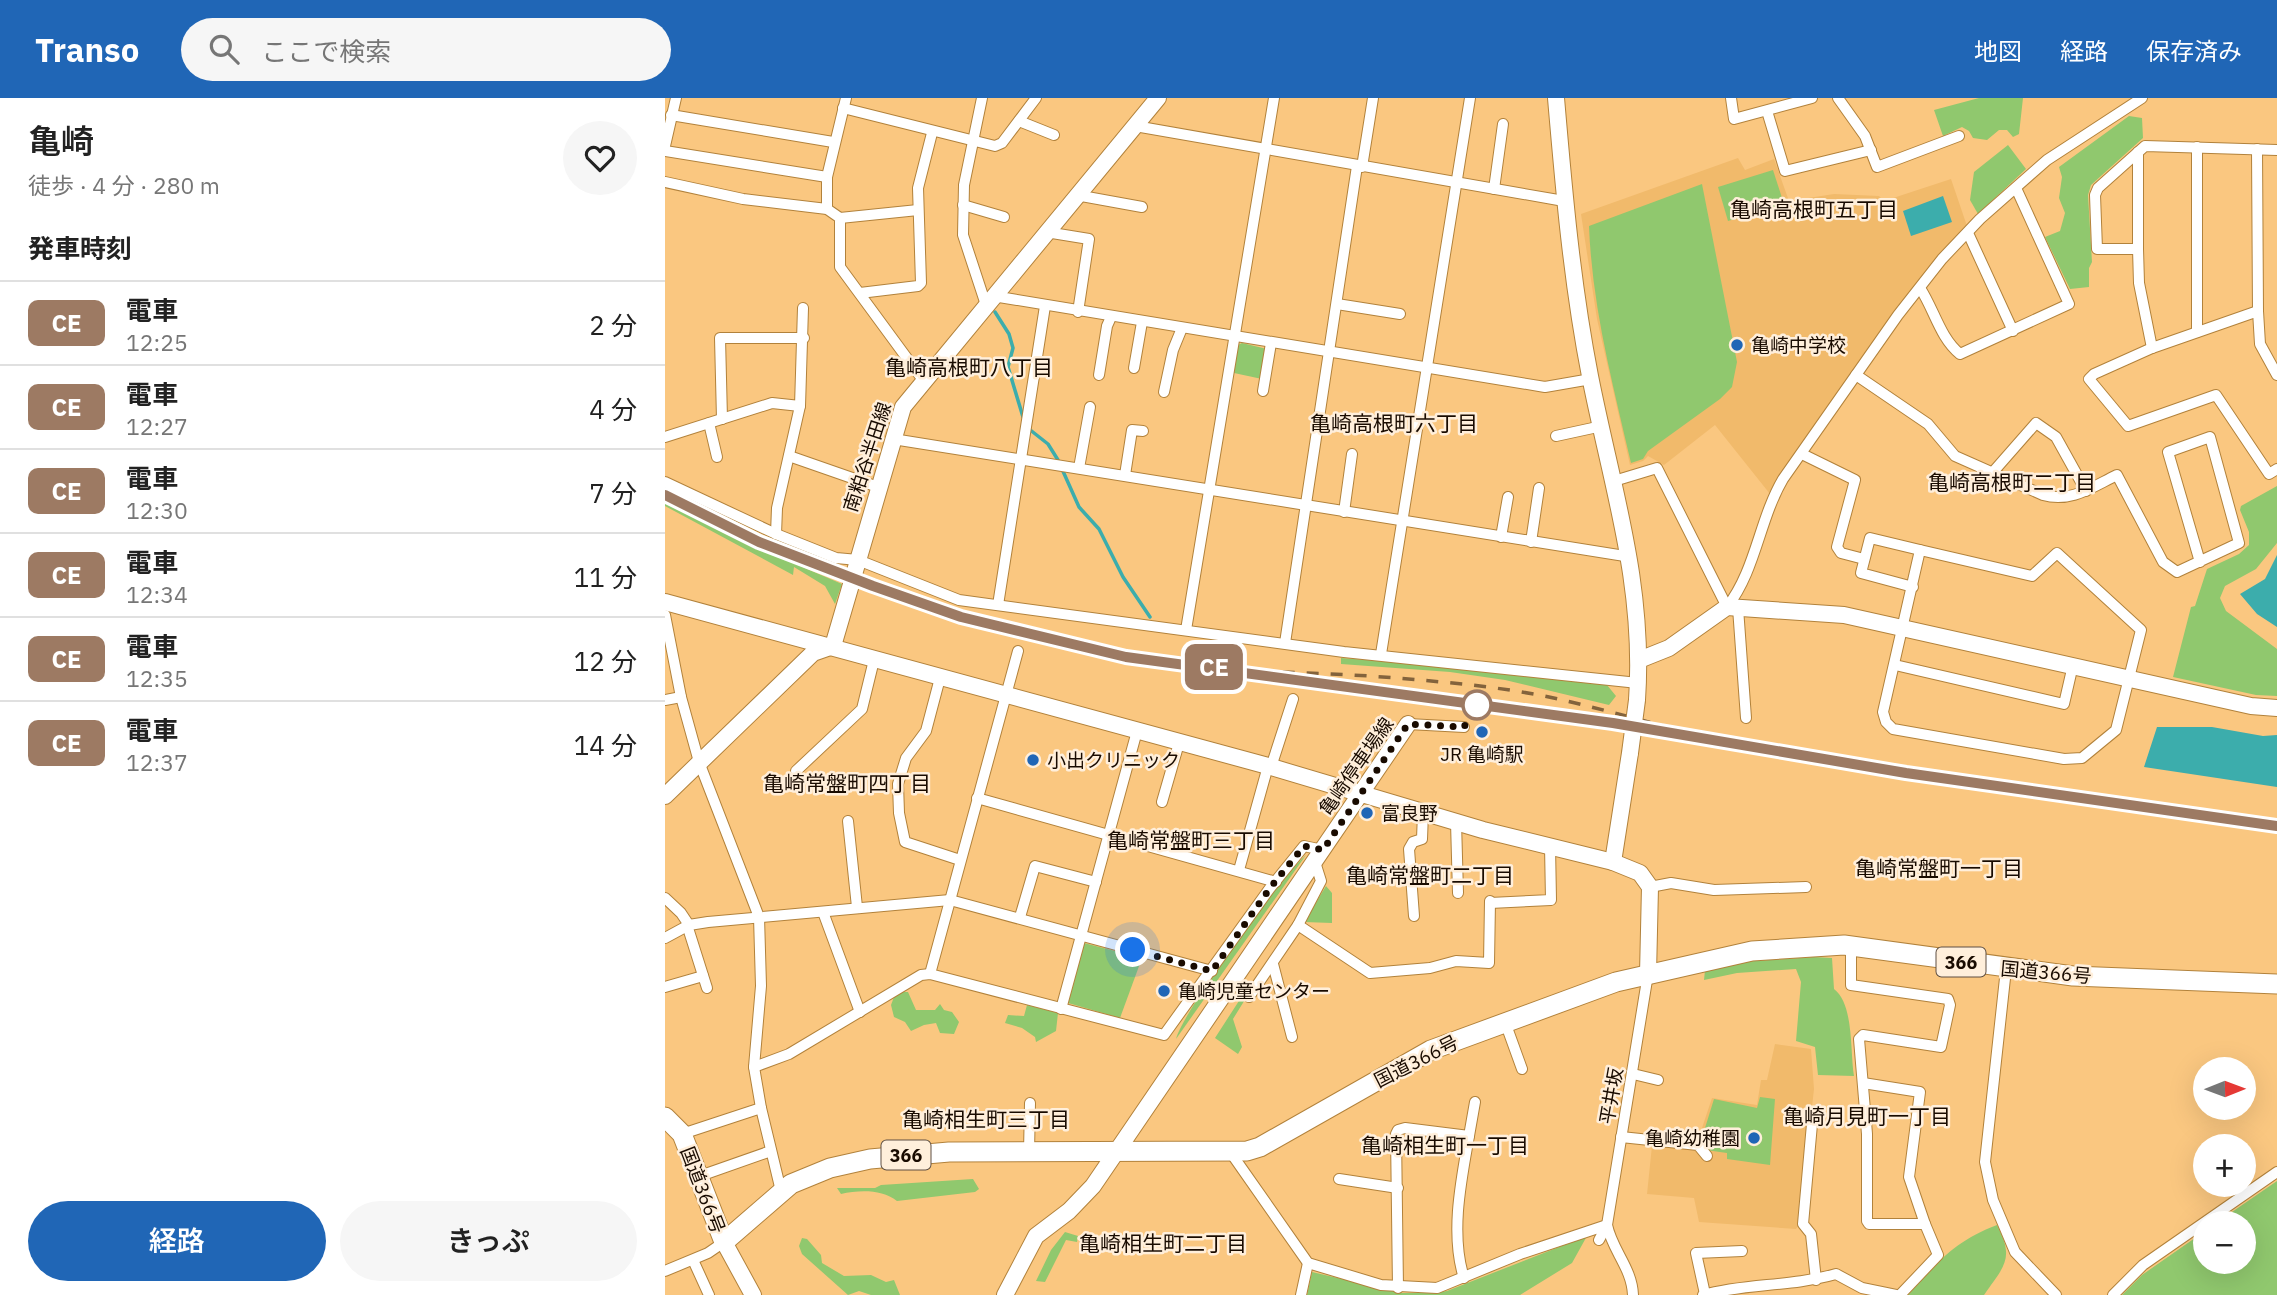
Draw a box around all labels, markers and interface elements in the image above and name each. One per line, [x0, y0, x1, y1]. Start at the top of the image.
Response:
search box [181, 18, 671, 81]
text: Transo [35, 28, 139, 71]
icon: search [205, 30, 243, 68]
text: ここで検索 [261, 34, 391, 68]
text: 地図 [1974, 35, 2022, 67]
text: 経路 [2060, 35, 2108, 67]
text: 保存済み [2146, 35, 2242, 67]
text: 亀崎 [28, 119, 94, 162]
button: heart [563, 121, 637, 195]
text: 徒歩 · 4 分 · 280 m [28, 170, 220, 200]
district label: 亀崎高根町五丁目 [1730, 195, 1898, 223]
text: 発車時刻 [28, 231, 132, 265]
text: 電車 [126, 293, 178, 327]
text: CE [51, 307, 82, 339]
text: 2 分 [589, 308, 637, 342]
text: 12:25 [126, 327, 188, 357]
place label: 亀崎中学校 [1751, 333, 1846, 357]
marker: 亀崎中学校 [1729, 337, 1745, 353]
district label: 亀崎高根町八丁目 [885, 353, 1053, 381]
text: 電車 [126, 377, 178, 411]
text: CE [51, 391, 82, 423]
text: 4 分 [589, 392, 637, 426]
street label: 南粕谷半田線 [838, 399, 896, 515]
district label: 亀崎高根町六丁目 [1310, 409, 1478, 437]
text: 12:27 [126, 411, 188, 441]
text: 電車 [126, 461, 178, 495]
district label: 亀崎高根町二丁目 [1928, 468, 2096, 496]
text: CE [51, 475, 82, 507]
text: 7 分 [589, 476, 637, 510]
text: 12:30 [126, 495, 188, 525]
text: 電車 [126, 545, 178, 579]
text: CE [51, 559, 82, 591]
text: 11 分 [574, 560, 637, 594]
text: 12:34 [126, 579, 188, 609]
text: 電車 [126, 629, 178, 663]
text: CE [51, 643, 82, 675]
text: 12 分 [574, 644, 637, 678]
line badge: CE [1183, 644, 1245, 690]
text: CE [1199, 651, 1229, 683]
text: 12:35 [126, 663, 188, 693]
unlabelled marker [1462, 690, 1492, 720]
street label: 亀崎停車場線 [1313, 712, 1399, 820]
text: 電車 [126, 713, 178, 747]
marker: JR 亀崎駅 [1474, 724, 1490, 740]
text: CE [51, 727, 82, 759]
text: 14 分 [574, 728, 637, 762]
place label: JR 亀崎駅 [1440, 742, 1524, 766]
text: 12:37 [126, 747, 188, 777]
place label: 小出クリニック [1047, 748, 1180, 772]
marker: 小出クリニック [1025, 752, 1041, 768]
district label: 亀崎常盤町四丁目 [763, 769, 931, 797]
place label: 富良野 [1381, 801, 1438, 825]
marker: 富良野 [1359, 805, 1375, 821]
district label: 亀崎常盤町三丁目 [1107, 826, 1275, 854]
district label: 亀崎常盤町一丁目 [1855, 854, 2023, 882]
district label: 亀崎常盤町二丁目 [1346, 861, 1514, 889]
your location [1115, 932, 1150, 967]
road number: 366 [1937, 948, 1985, 976]
street label: 国道366号 [2000, 956, 2092, 988]
place label: 亀崎児童センター [1178, 979, 1330, 1003]
marker: 亀崎児童センター [1156, 983, 1172, 999]
street label: 国道366号 [1370, 1030, 1462, 1092]
north arrow [2193, 1057, 2256, 1120]
map controls [2193, 1057, 2256, 1274]
street label: 平井坂 [1594, 1066, 1628, 1126]
district label: 亀崎月見町一丁目 [1783, 1102, 1951, 1130]
district label: 亀崎相生町三丁目 [902, 1105, 1070, 1133]
place label: 亀崎幼稚園 [1645, 1126, 1740, 1150]
marker: 亀崎幼稚園 [1746, 1130, 1762, 1146]
district label: 亀崎相生町一丁目 [1361, 1131, 1529, 1159]
button: + [2193, 1134, 2256, 1197]
road number: 366 [881, 1140, 931, 1170]
street label: 国道366号 [675, 1143, 731, 1237]
button: 経路 [28, 1201, 326, 1281]
button: きっぷ [340, 1201, 637, 1281]
button: − [2193, 1211, 2256, 1274]
district label: 亀崎相生町二丁目 [1079, 1229, 1247, 1257]

